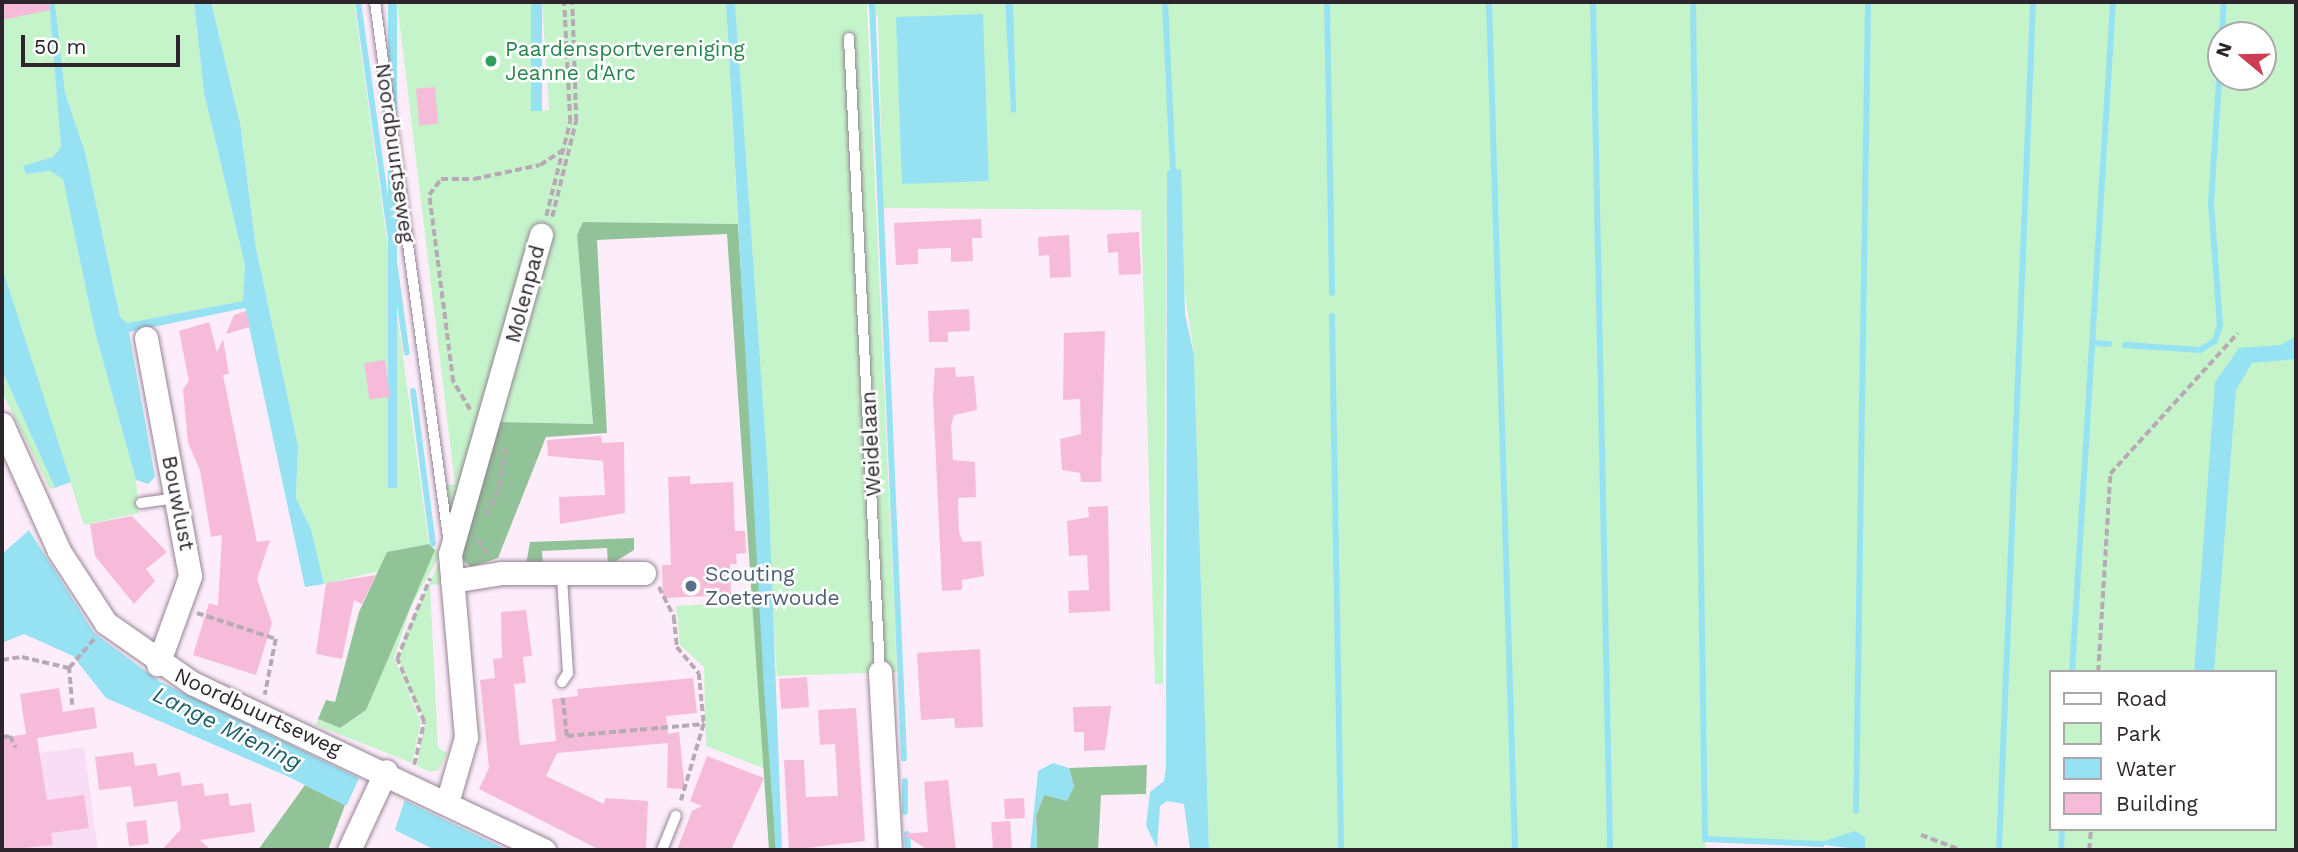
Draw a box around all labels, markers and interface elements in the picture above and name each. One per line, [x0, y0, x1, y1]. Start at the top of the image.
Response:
scale bar [24, 21, 184, 65]
north arrow [2207, 21, 2277, 91]
text: 50 m [34, 34, 86, 59]
place label: Paardensportvereniging Jeanne d'Arc [505, 36, 745, 86]
text: N [2210, 39, 2237, 60]
marker: Paardensportvereniging Jeanne d'Arc [483, 53, 499, 69]
street label: Noordbuurtseweg [370, 62, 420, 244]
street label: Molenpad [500, 242, 550, 346]
street label: Weidelaan [856, 391, 886, 497]
street label: Bouwlust [156, 453, 200, 553]
place label: Scouting Zoeterwoude [705, 561, 840, 611]
marker: Scouting Zoeterwoude [683, 578, 699, 594]
street label: Noordbuurtseweg [171, 662, 345, 762]
legend [2050, 670, 2277, 831]
water label: Lange Miening [148, 681, 306, 777]
text: Road [2116, 686, 2167, 711]
text: Park [2116, 721, 2161, 746]
text: Water [2116, 756, 2176, 781]
text: Building [2116, 791, 2198, 816]

